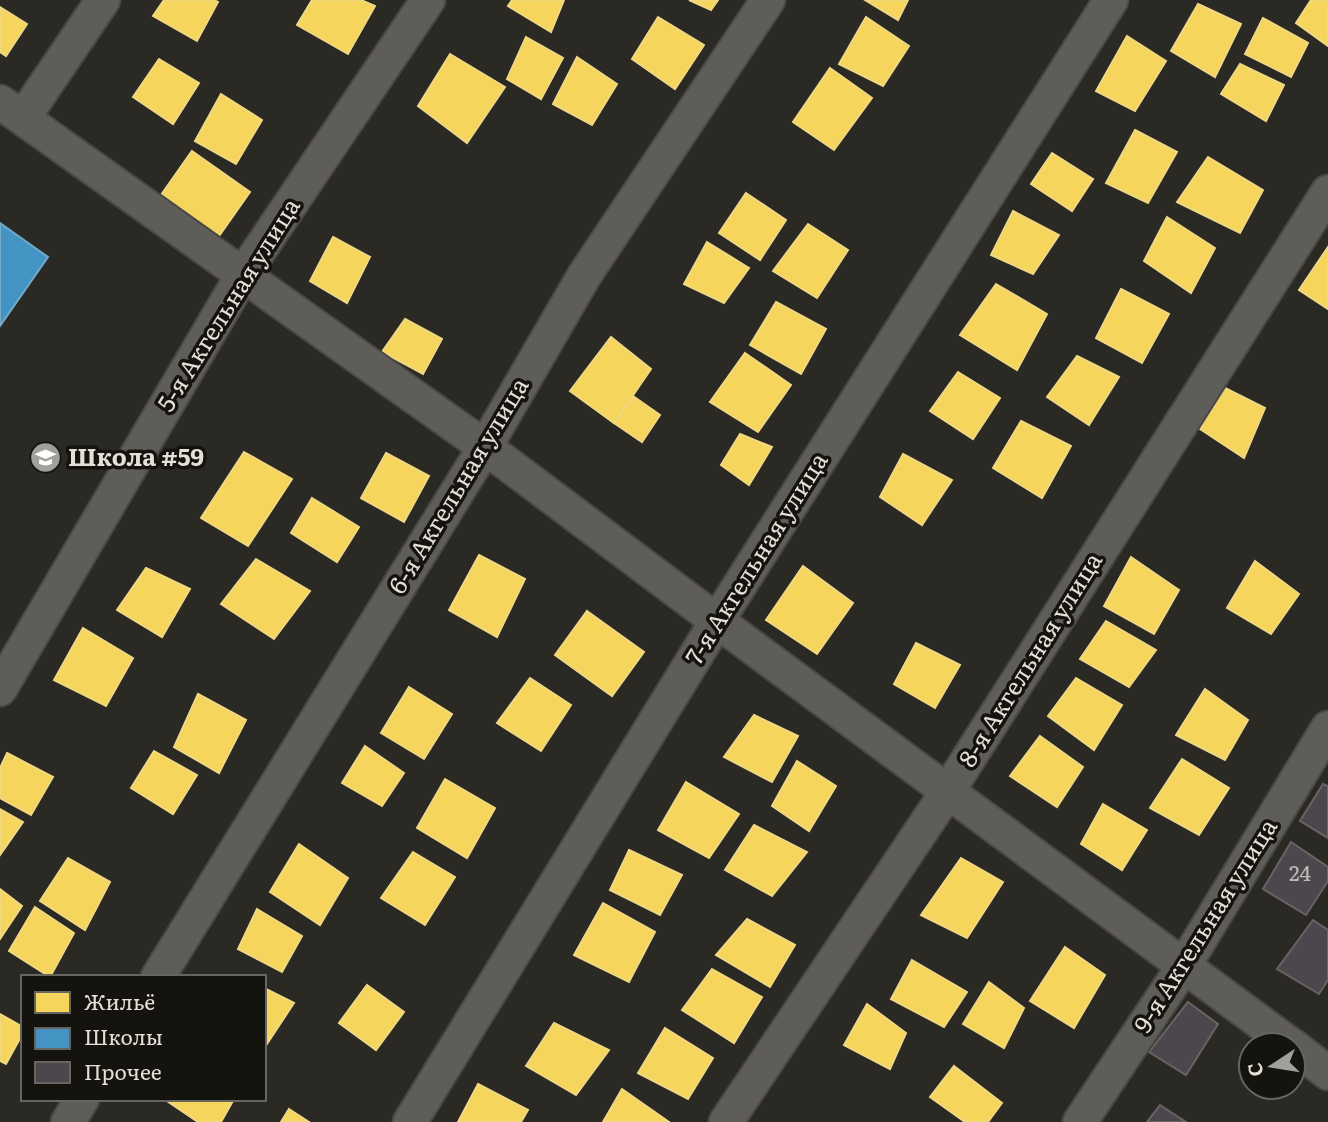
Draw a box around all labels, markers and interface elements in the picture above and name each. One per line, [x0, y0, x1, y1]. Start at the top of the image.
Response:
street label: 5-я Акгельная улица [147, 190, 307, 417]
street label: 6-я Акгельная улица [378, 370, 535, 599]
place label: Школа #59 [68, 438, 204, 473]
school or university icon: Школа #59 [28, 441, 62, 475]
street label: 7-я Акгельная улица [675, 445, 835, 671]
street label: 8-я Акгельная улица [949, 545, 1109, 773]
street label: 9-я Акгельная улица [1124, 811, 1284, 1038]
house number: 24 [1289, 856, 1312, 887]
legend [21, 975, 266, 1101]
text: Жильё [84, 985, 155, 1016]
text: Школы [84, 1020, 163, 1051]
north arrow [1237, 1031, 1307, 1101]
text: Прочее [84, 1055, 162, 1086]
text: С [1239, 1060, 1269, 1079]

